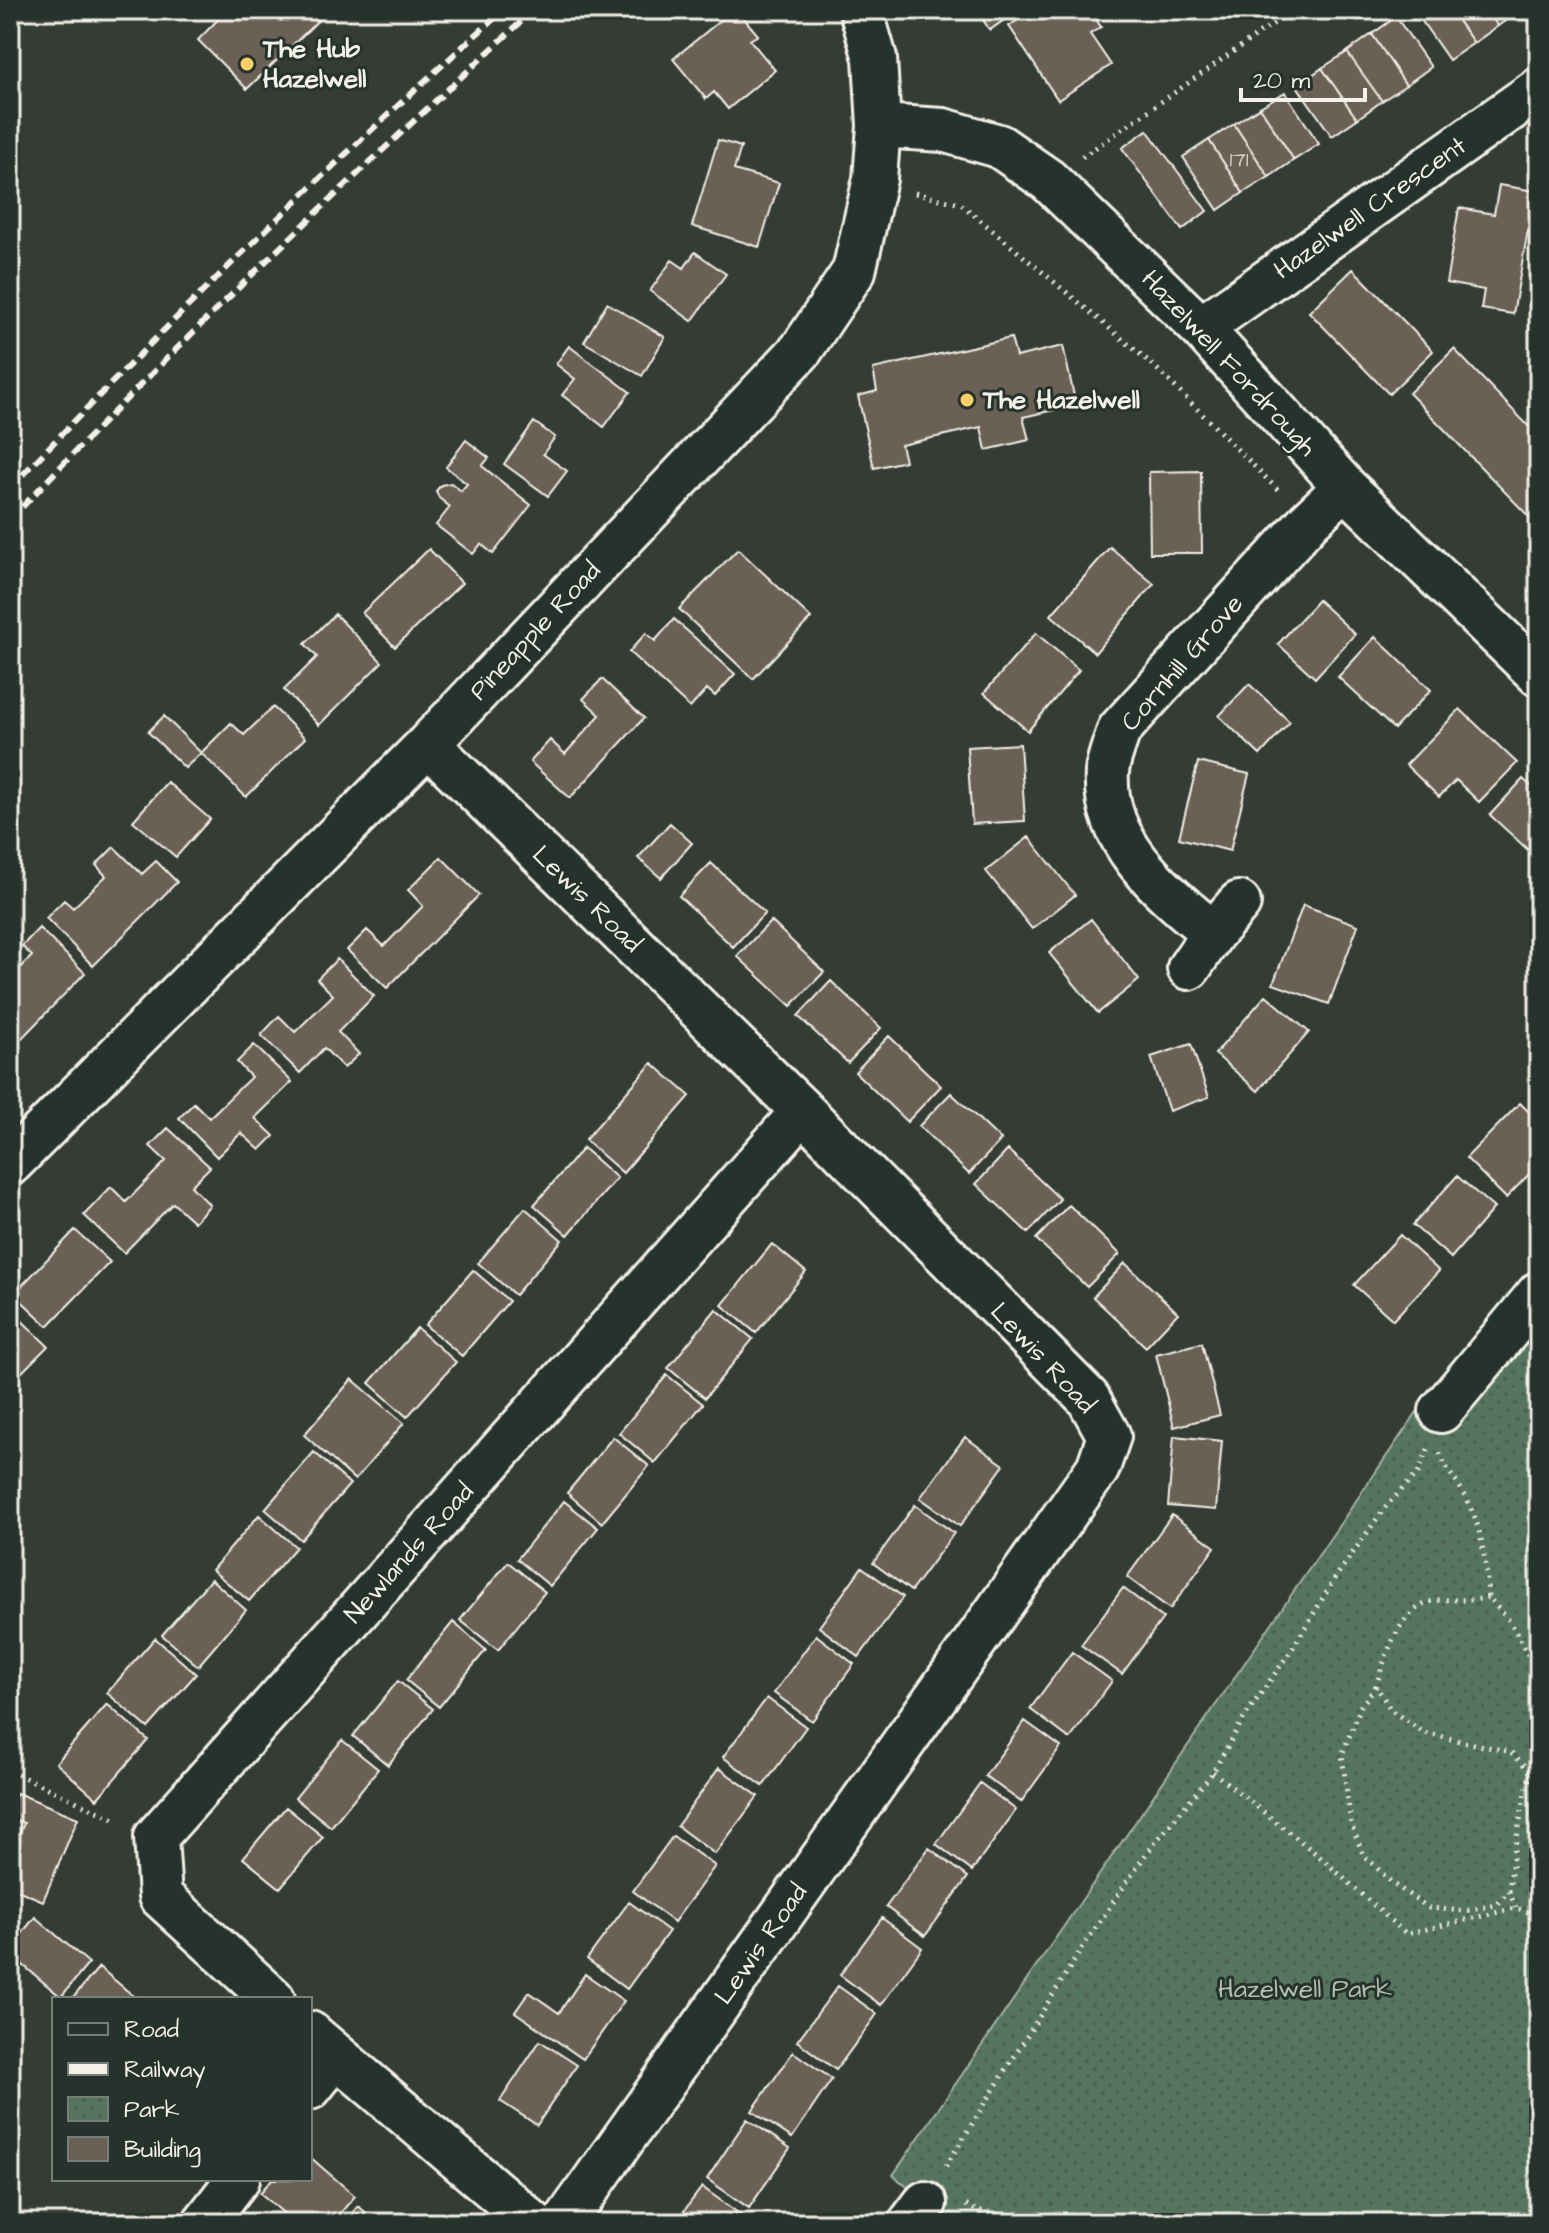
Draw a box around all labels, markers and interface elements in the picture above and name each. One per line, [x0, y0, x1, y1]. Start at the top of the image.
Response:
place label: The Hub Hazelwell [262, 31, 366, 97]
scale bar [1241, 52, 1365, 102]
marker: The Hub Hazelwell [238, 55, 256, 73]
text: 20 m [1253, 64, 1310, 98]
street label: Hazelwell Crescent [1266, 128, 1474, 288]
house number: 171 [1229, 144, 1249, 175]
street label: Hazelwell Fordrough [1132, 262, 1325, 465]
place label: The Hazelwell [982, 382, 1140, 418]
marker: The Hazelwell [958, 391, 976, 409]
street label: Pineapple Road [461, 554, 609, 708]
street label: Cornhill Grove [1113, 587, 1251, 739]
street label: Lewis Road [524, 837, 650, 961]
street label: Lewis Road [982, 1294, 1104, 1422]
street label: Newlands Road [336, 1475, 482, 1631]
street label: Lewis Road [706, 1876, 816, 2012]
park label: Hazelwell Park [1218, 1971, 1392, 2007]
legend [52, 1997, 312, 2181]
text: Road [124, 2013, 179, 2047]
text: Railway [124, 2053, 206, 2088]
text: Park [124, 2093, 180, 2127]
text: Building [124, 2133, 201, 2168]

